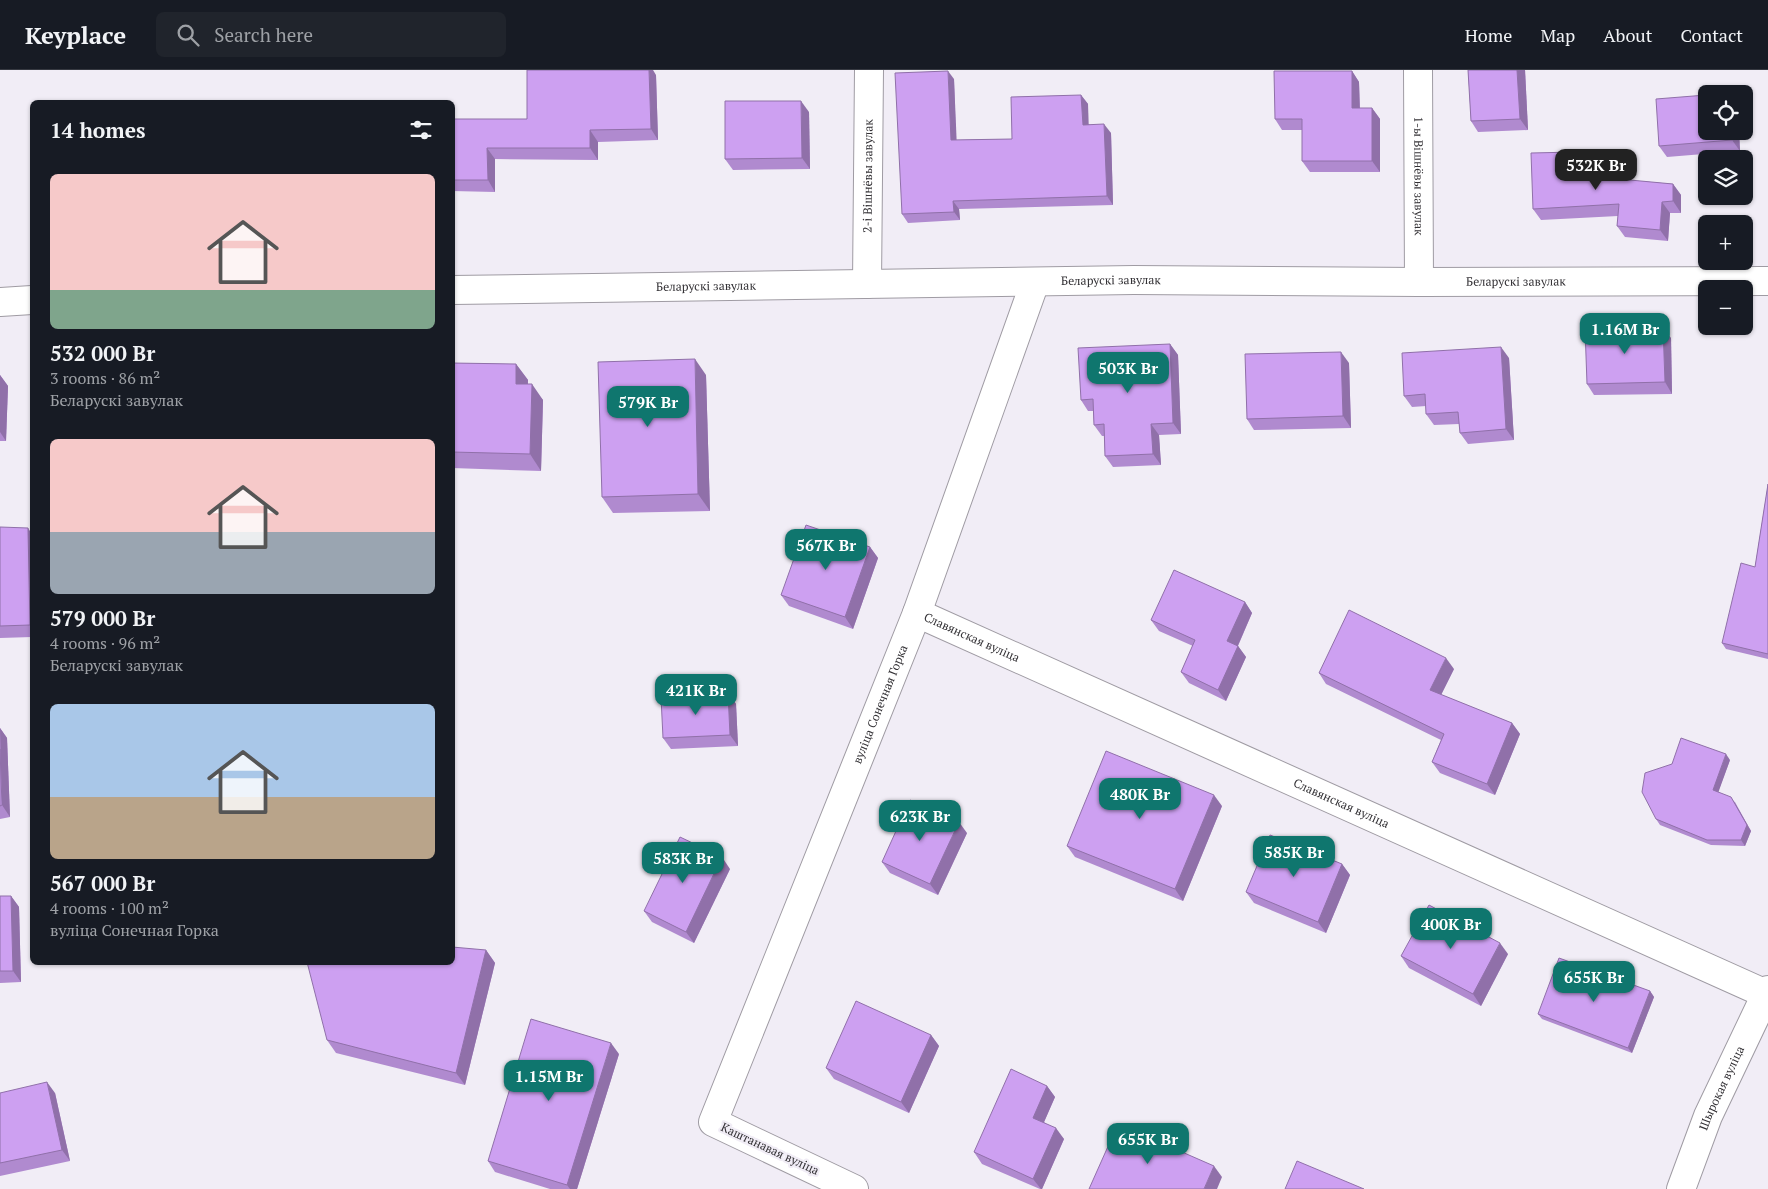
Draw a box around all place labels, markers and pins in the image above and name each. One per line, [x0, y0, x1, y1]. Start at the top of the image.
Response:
pin: 532K Br [1550, 148, 1642, 191]
pin: 1.16M Br [1573, 312, 1677, 355]
pin: 503K Br [1082, 352, 1174, 394]
pin: 579K Br [602, 386, 694, 428]
pin: 567K Br [780, 528, 872, 571]
pin: 421K Br [650, 674, 742, 716]
pin: 480K Br [1094, 778, 1186, 820]
pin: 623K Br [874, 800, 966, 842]
pin: 585K Br [1248, 836, 1340, 878]
pin: 583K Br [637, 842, 729, 884]
pin: 400K Br [1405, 908, 1497, 950]
pin: 655K Br [1548, 960, 1640, 1003]
pin: 1.15M Br [497, 1060, 601, 1102]
pin: 655K Br [1102, 1122, 1194, 1165]

